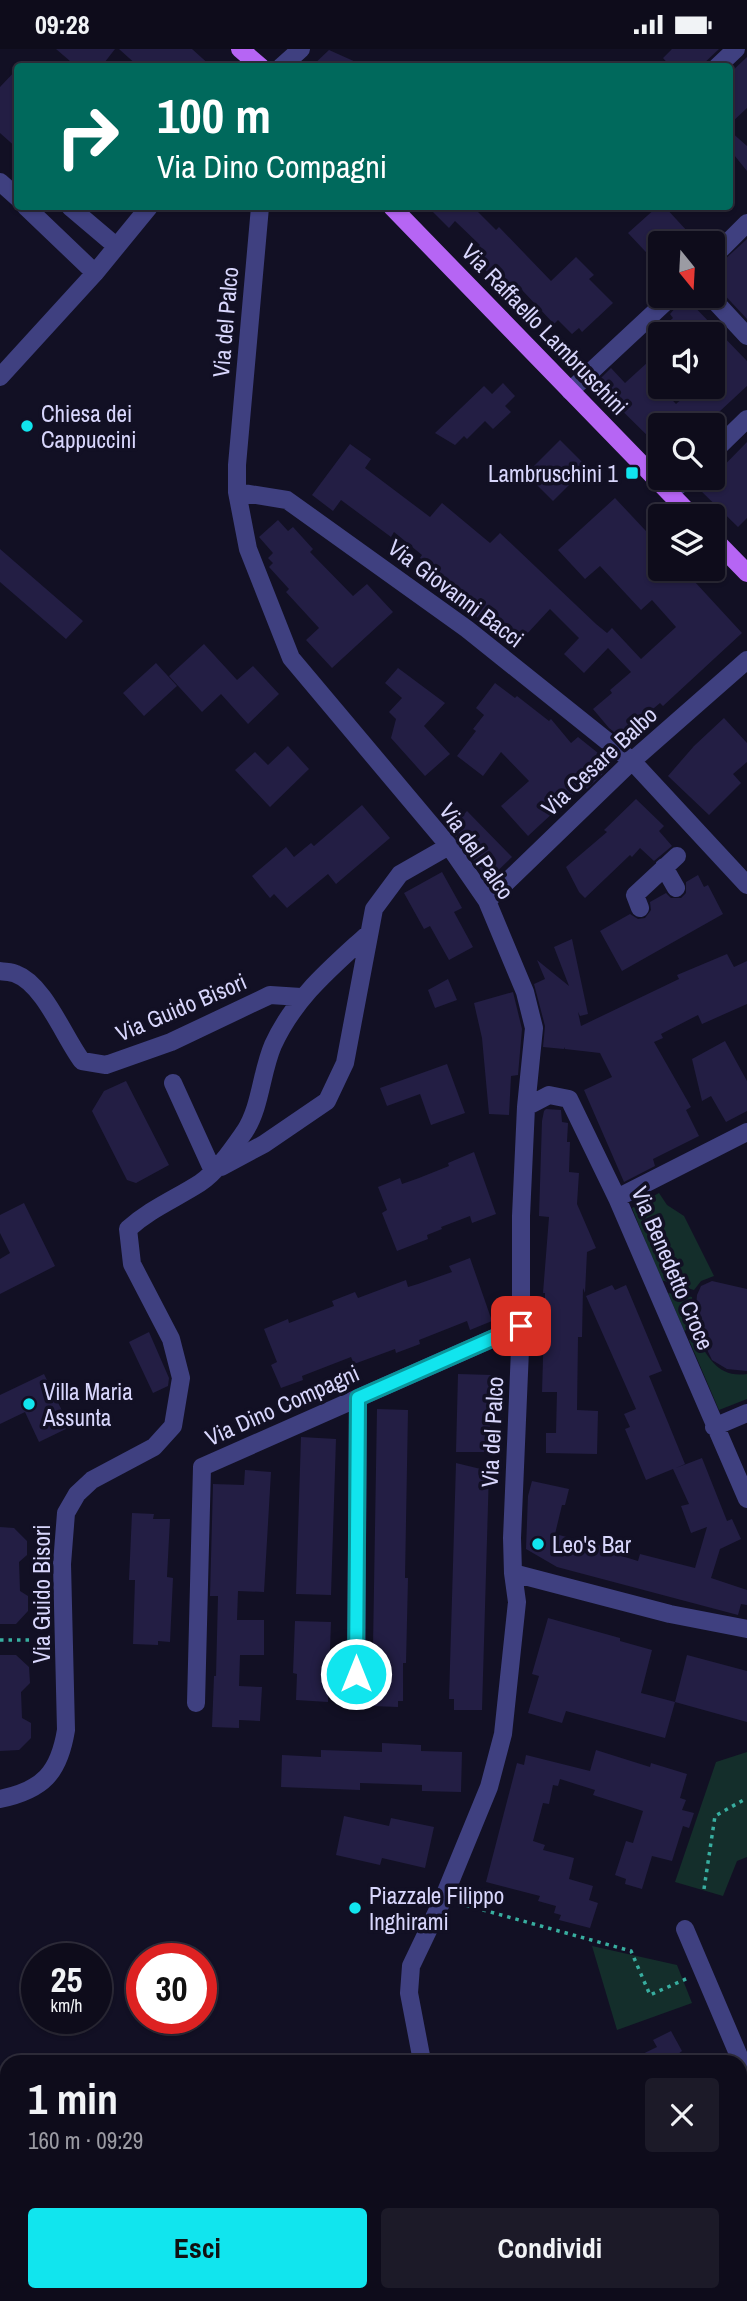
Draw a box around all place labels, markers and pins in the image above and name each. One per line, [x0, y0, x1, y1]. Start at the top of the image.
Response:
place label: Chiesa dei Cappuccini [41, 398, 136, 455]
marker: Chiesa dei Cappuccini [19, 418, 35, 434]
place label: Lambruschini 1 [488, 458, 619, 489]
marker: Lambruschini 1 [624, 465, 640, 481]
pin [491, 1296, 551, 1356]
place label: Villa Maria Assunta [42, 1376, 133, 1433]
marker: Villa Maria Assunta [21, 1396, 37, 1412]
place label: Leo's Bar [552, 1529, 632, 1560]
marker: Leo's Bar [530, 1536, 546, 1552]
place label: Piazzale Filippo Inghirami [369, 1880, 504, 1937]
marker: Piazzale Filippo Inghirami [347, 1900, 363, 1916]

